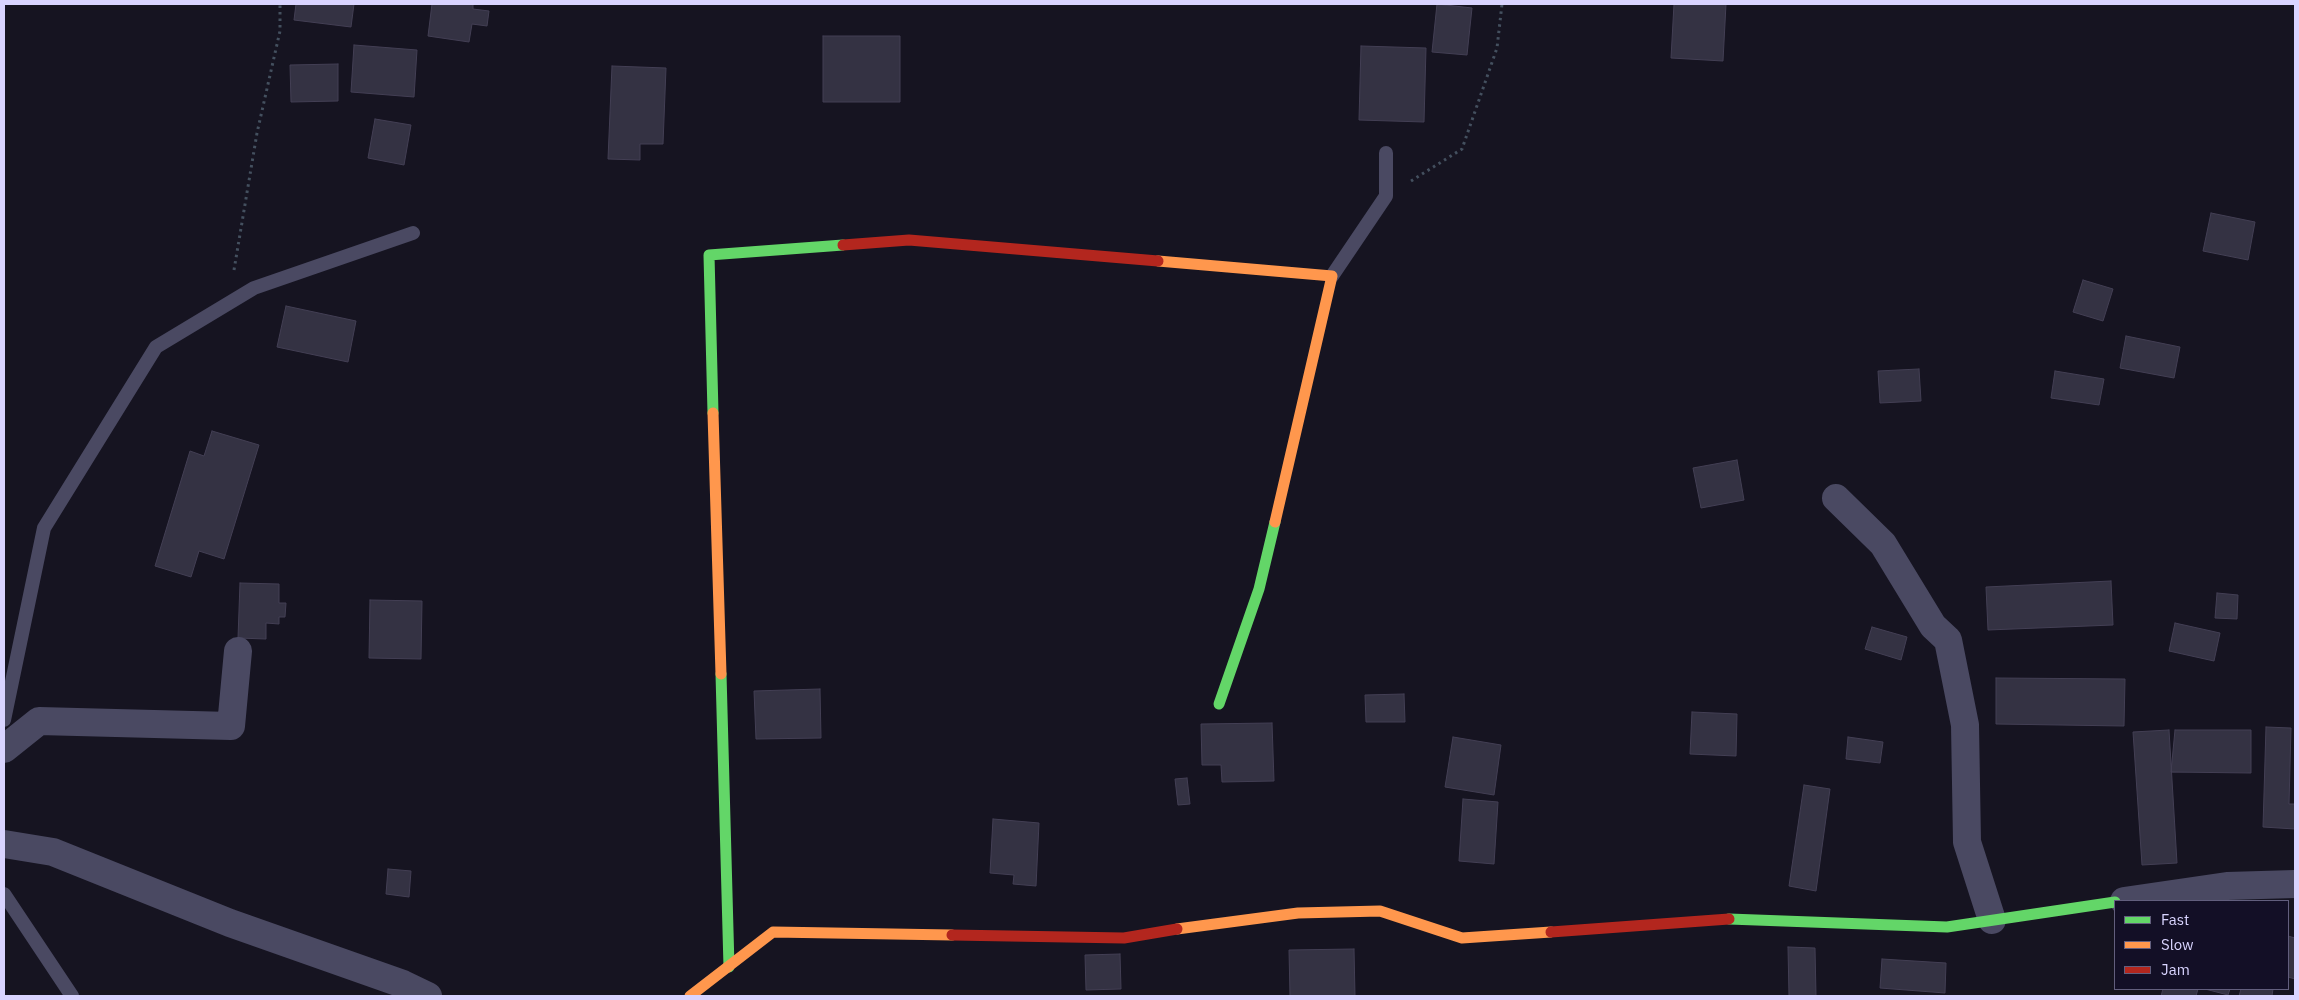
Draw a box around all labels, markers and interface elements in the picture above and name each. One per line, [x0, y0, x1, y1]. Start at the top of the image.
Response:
legend [2114, 900, 2289, 990]
text: Fast [2161, 910, 2189, 929]
text: Slow [2161, 935, 2194, 954]
text: Jam [2161, 960, 2190, 979]

